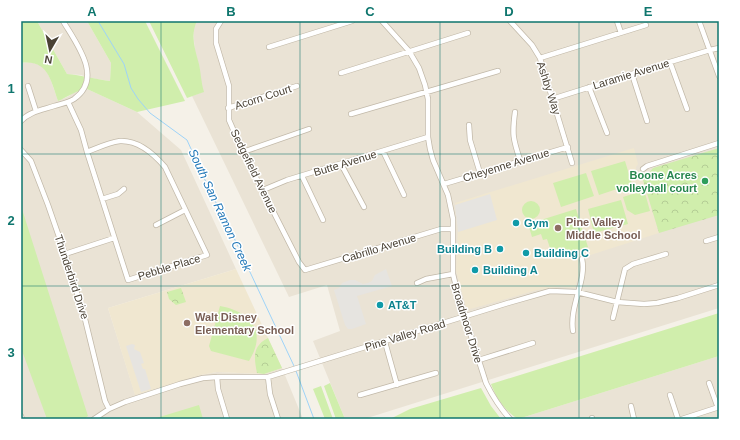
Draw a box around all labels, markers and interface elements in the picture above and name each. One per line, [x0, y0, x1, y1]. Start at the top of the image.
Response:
text: A [87, 4, 97, 19]
text: B [226, 4, 236, 19]
text: C [365, 4, 375, 19]
text: D [504, 4, 514, 19]
text: E [644, 4, 653, 19]
north arrow [30, 30, 70, 70]
text: N [44, 53, 53, 66]
street label: Laramie Avenue [591, 57, 671, 91]
street label: Ashby Way [535, 60, 563, 117]
text: 1 [7, 81, 15, 96]
street label: Acorn Court [233, 82, 293, 112]
street label: Sedgefield Avenue [229, 127, 279, 215]
street label: Cheyenne Avenue [461, 146, 551, 184]
water label: South San Ramon Creek [185, 147, 255, 274]
street label: Butte Avenue [312, 148, 378, 178]
place label: Boone Acres volleyball court [616, 169, 697, 194]
marker: Boone Acres volleyball court [700, 176, 710, 186]
text: 2 [7, 213, 15, 228]
place label: Pine Valley Middle School [566, 216, 641, 241]
place label: Gym [524, 217, 549, 229]
marker: Gym [511, 218, 521, 228]
marker: Pine Valley Middle School [553, 223, 563, 233]
street label: Cabrillo Avenue [340, 231, 418, 265]
street label: Thunderbird Drive [53, 233, 91, 321]
place label: Building B [437, 243, 492, 255]
marker: Building B [495, 244, 505, 254]
place label: Building C [534, 247, 589, 259]
marker: Building C [521, 248, 531, 258]
street label: Pebble Place [136, 252, 202, 282]
place label: Building A [483, 264, 538, 276]
marker: Building A [470, 265, 480, 275]
street label: Broadmoor Drive [449, 281, 485, 365]
place label: AT&T [388, 299, 417, 311]
marker: AT&T [375, 300, 385, 310]
place label: Walt Disney Elementary School [195, 311, 294, 336]
street label: Pine Valley Road [363, 317, 447, 353]
marker: Walt Disney Elementary School [182, 318, 192, 328]
text: 3 [7, 345, 15, 360]

